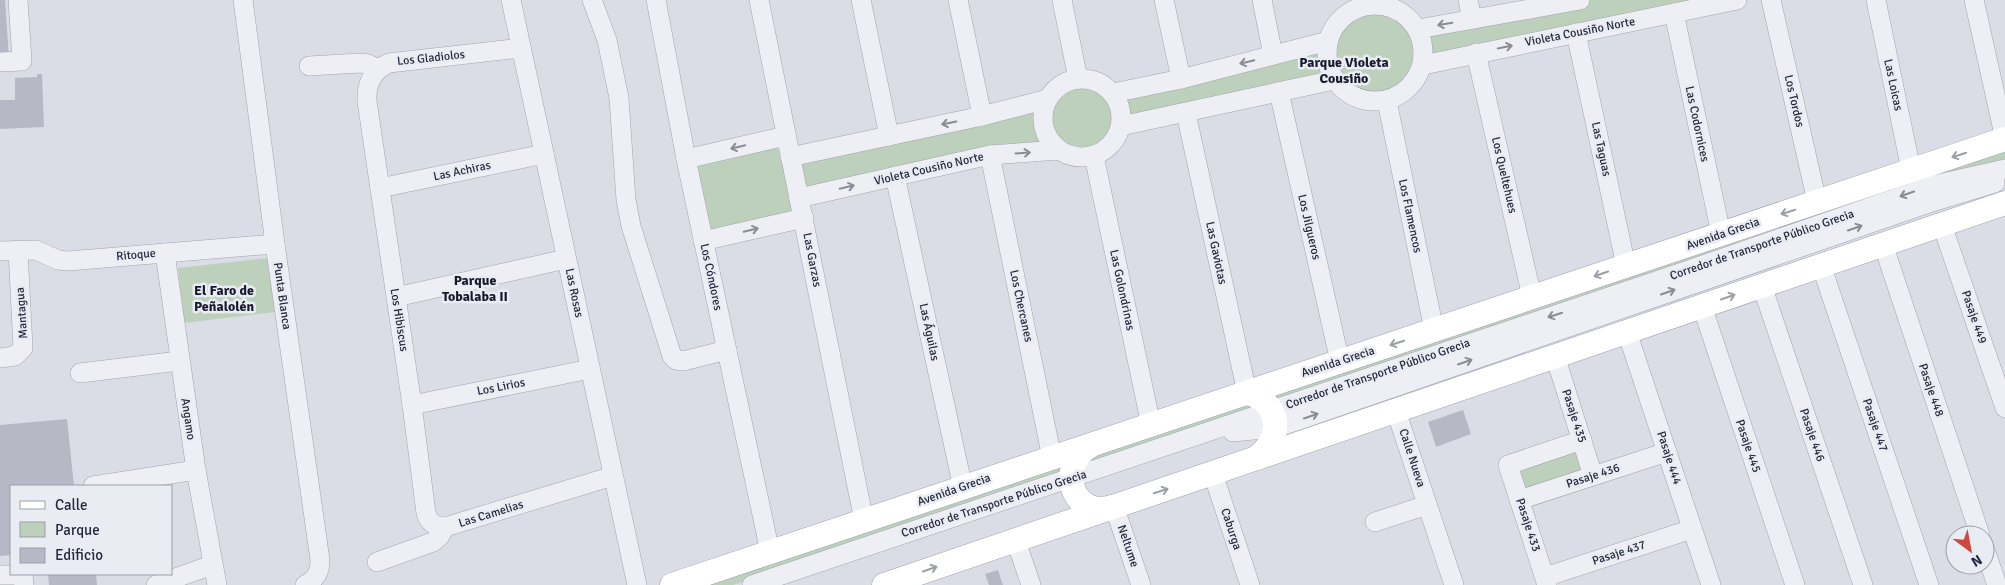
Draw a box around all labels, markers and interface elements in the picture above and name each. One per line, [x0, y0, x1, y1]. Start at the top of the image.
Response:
street label: Violeta Cousiño Norte [1524, 14, 1636, 50]
one-way arrow [1438, 19, 1454, 29]
one-way arrow [1497, 42, 1513, 51]
street label: Los Gladiolos [396, 47, 466, 69]
district label: Parque Violeta Cousiño [1299, 54, 1389, 87]
one-way arrow [1240, 58, 1256, 67]
street label: Las Loicas [1880, 58, 1906, 112]
street label: Los Tordos [1781, 73, 1807, 129]
street label: Las Codornices [1682, 85, 1712, 163]
one-way arrow [942, 119, 958, 128]
street label: Las Taguas [1588, 120, 1614, 178]
street label: Los Queltehues [1488, 135, 1520, 215]
one-way arrow [731, 143, 747, 152]
one-way arrow [1015, 148, 1031, 157]
street label: Violeta Cousiño Norte [873, 149, 985, 189]
one-way arrow [1951, 150, 1967, 160]
street label: Las Achiras [432, 158, 492, 184]
street label: Los Flamencos [1395, 178, 1425, 254]
one-way arrow [839, 182, 855, 191]
one-way arrow [1899, 190, 1915, 200]
street label: Los Jilgueros [1294, 193, 1324, 261]
street label: Corredor de Transporte Público Grecia [1668, 206, 1856, 284]
one-way arrow [1780, 207, 1796, 217]
street label: Avenida Grecia [1684, 214, 1762, 254]
street label: Las Gaviotas [1202, 220, 1230, 286]
one-way arrow [1846, 223, 1862, 232]
one-way arrow [742, 225, 758, 234]
street label: Las Garzas [799, 232, 825, 288]
street label: Los Cóndores [697, 242, 725, 312]
street label: Ritoque [116, 246, 156, 264]
street label: Las Golondrinas [1106, 248, 1138, 332]
street label: Punta Blanca [270, 261, 294, 331]
street label: Las Rosas [561, 267, 587, 319]
street label: Los Chercanes [1006, 268, 1036, 344]
one-way arrow [1593, 270, 1609, 280]
district label: Parque Tobalaba II [442, 272, 508, 305]
district label: El Faro de Peñalolén [194, 282, 254, 315]
street label: Mantagua [13, 287, 31, 339]
street label: Los Hibiscus [387, 287, 411, 353]
one-way arrow [1659, 287, 1675, 296]
street label: Pasaje 449 [1958, 288, 1990, 346]
one-way arrow [1720, 292, 1736, 301]
street label: Las Águilas [916, 302, 942, 362]
one-way arrow [1547, 311, 1563, 320]
street label: Corredor de Transporte Público Grecia [1284, 335, 1472, 413]
one-way arrow [1389, 338, 1405, 348]
street label: Avenida Grecia [1299, 343, 1377, 381]
one-way arrow [1456, 357, 1472, 366]
street label: Pasaje 448 [1915, 361, 1947, 419]
street label: Los Lirios [476, 375, 526, 399]
street label: Pasaje 435 [1558, 387, 1590, 445]
street label: Pasaje 447 [1859, 396, 1891, 454]
street label: Angamo [177, 397, 199, 441]
street label: Pasaje 446 [1796, 406, 1828, 464]
one-way arrow [1303, 411, 1318, 420]
street label: Pasaje 445 [1732, 417, 1764, 475]
street label: Calle Nueva [1395, 427, 1429, 489]
street label: Pasaje 444 [1653, 429, 1685, 487]
street label: Pasaje 436 [1564, 460, 1622, 492]
street label: Corredor de Transporte Público Grecia [899, 467, 1089, 541]
street label: Avenida Grecia [915, 470, 993, 510]
legend [10, 485, 172, 575]
one-way arrow [1152, 486, 1168, 495]
text: Calle [55, 496, 88, 514]
street label: Pasaje 433 [1512, 496, 1544, 554]
street label: Las Camelias [457, 497, 525, 531]
street label: Caburga [1217, 506, 1245, 552]
text: Parque [55, 521, 100, 539]
street label: Neltume [1114, 523, 1142, 569]
north arrow [1945, 525, 1995, 575]
street label: Pasaje 437 [1590, 537, 1648, 569]
text: Edificio [55, 546, 103, 564]
text: N [1968, 551, 1985, 570]
one-way arrow [922, 564, 938, 574]

